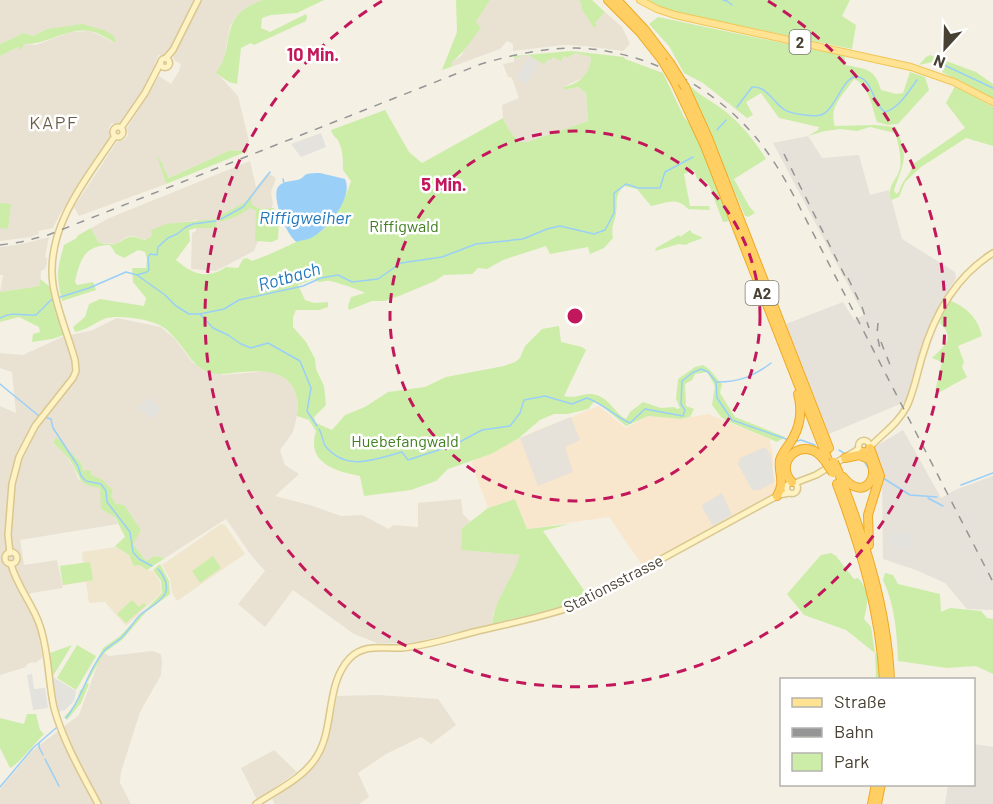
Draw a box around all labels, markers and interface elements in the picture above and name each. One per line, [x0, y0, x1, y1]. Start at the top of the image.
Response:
north arrow [915, 18, 975, 78]
road number: 2 [790, 30, 810, 54]
text: 10 Min. [287, 43, 339, 65]
text: N [931, 52, 948, 73]
district label: KAPF [29, 111, 79, 133]
text: 5 Min. [421, 173, 467, 195]
water label: Riffigweiher [259, 206, 352, 228]
park label: Riffigwald [369, 216, 439, 235]
water label: Rotbach [255, 257, 323, 295]
road number: A2 [746, 281, 778, 305]
centre of rings [565, 306, 585, 326]
park label: Huebefangwald [351, 431, 459, 450]
street label: Stationsstrasse [560, 550, 666, 616]
legend [780, 678, 975, 786]
text: Straße [834, 690, 886, 712]
text: Bahn [834, 720, 874, 742]
text: Park [834, 750, 869, 772]

